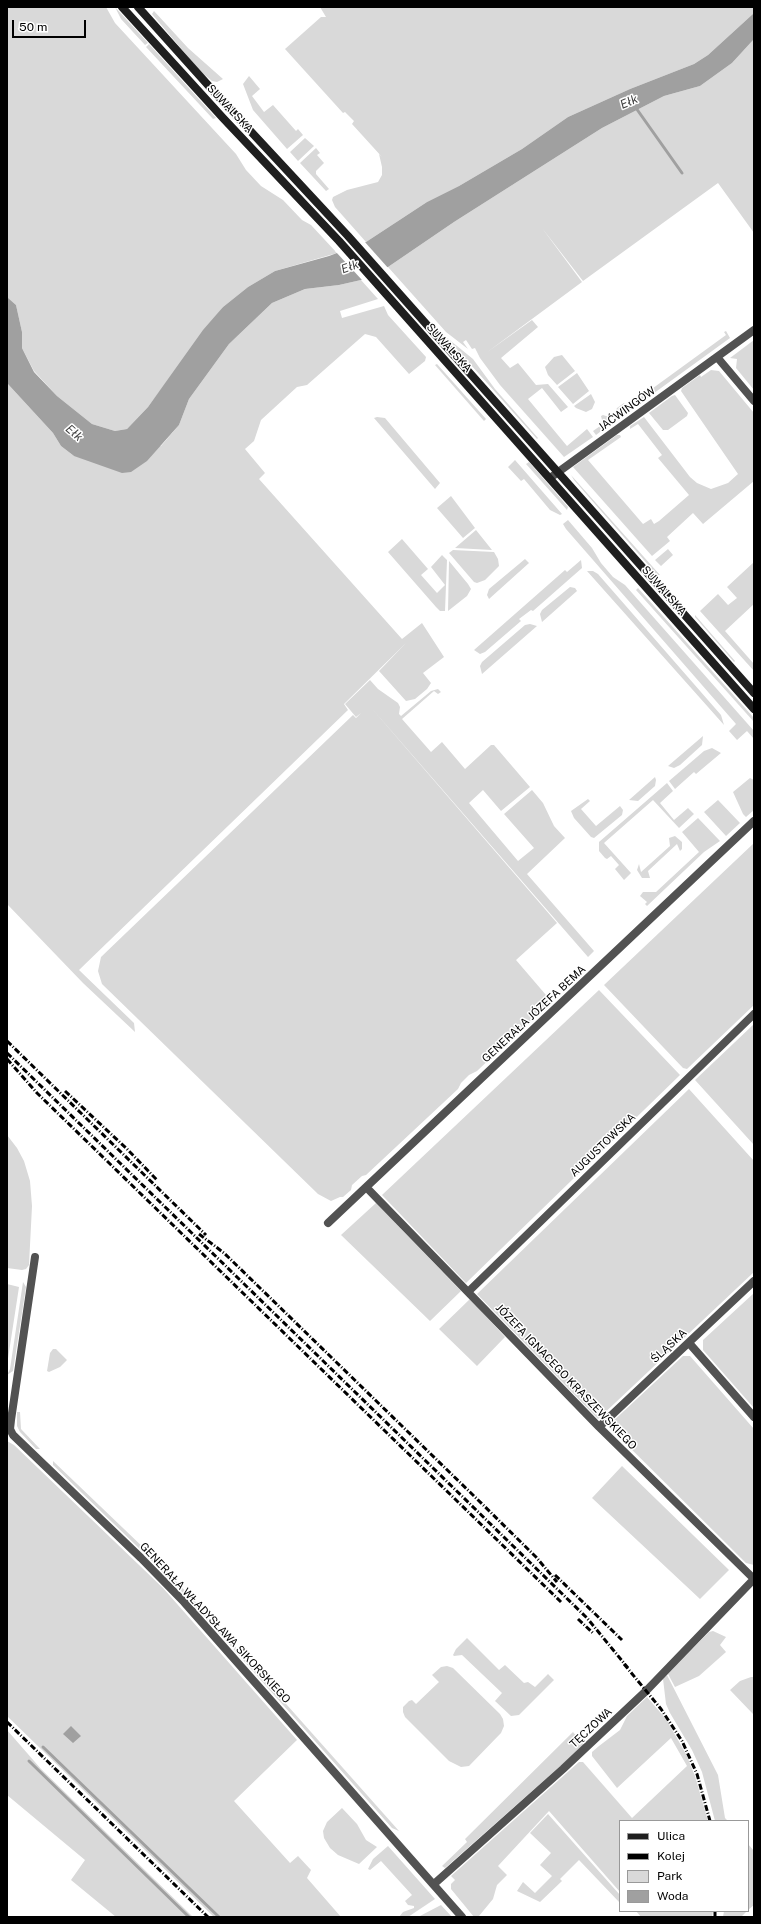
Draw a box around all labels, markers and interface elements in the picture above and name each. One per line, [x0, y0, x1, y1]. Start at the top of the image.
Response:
scale bar [14, 12, 88, 38]
text: 50 m [19, 20, 47, 34]
street label: SUWALSKA [204, 82, 256, 136]
water label: Ełk [618, 92, 640, 112]
water label: Ełk [339, 257, 361, 277]
street label: SUWALSKA [424, 321, 474, 375]
street label: JAĆWINGÓW [596, 384, 658, 434]
water label: Ełk [63, 422, 85, 444]
street label: SUWALSKA [639, 563, 689, 619]
street label: GENERAŁA JÓZEFA BEMA [480, 963, 588, 1065]
street label: AUGUSTOWSKA [568, 1111, 638, 1179]
street label: JÓZEFA IGNACEGO KRASZEWSKIEGO [493, 1301, 639, 1453]
street label: ŚLĄSKA [648, 1326, 690, 1366]
street label: GENERAŁA WŁADYSŁAWA SIKORSKIEGO [137, 1540, 293, 1706]
street label: TĘCZOWA [567, 1705, 615, 1751]
legend [619, 1820, 749, 1912]
text: Ulica [657, 1829, 685, 1843]
text: Kolej [657, 1849, 685, 1863]
text: Park [657, 1869, 683, 1883]
text: Woda [657, 1889, 688, 1903]

